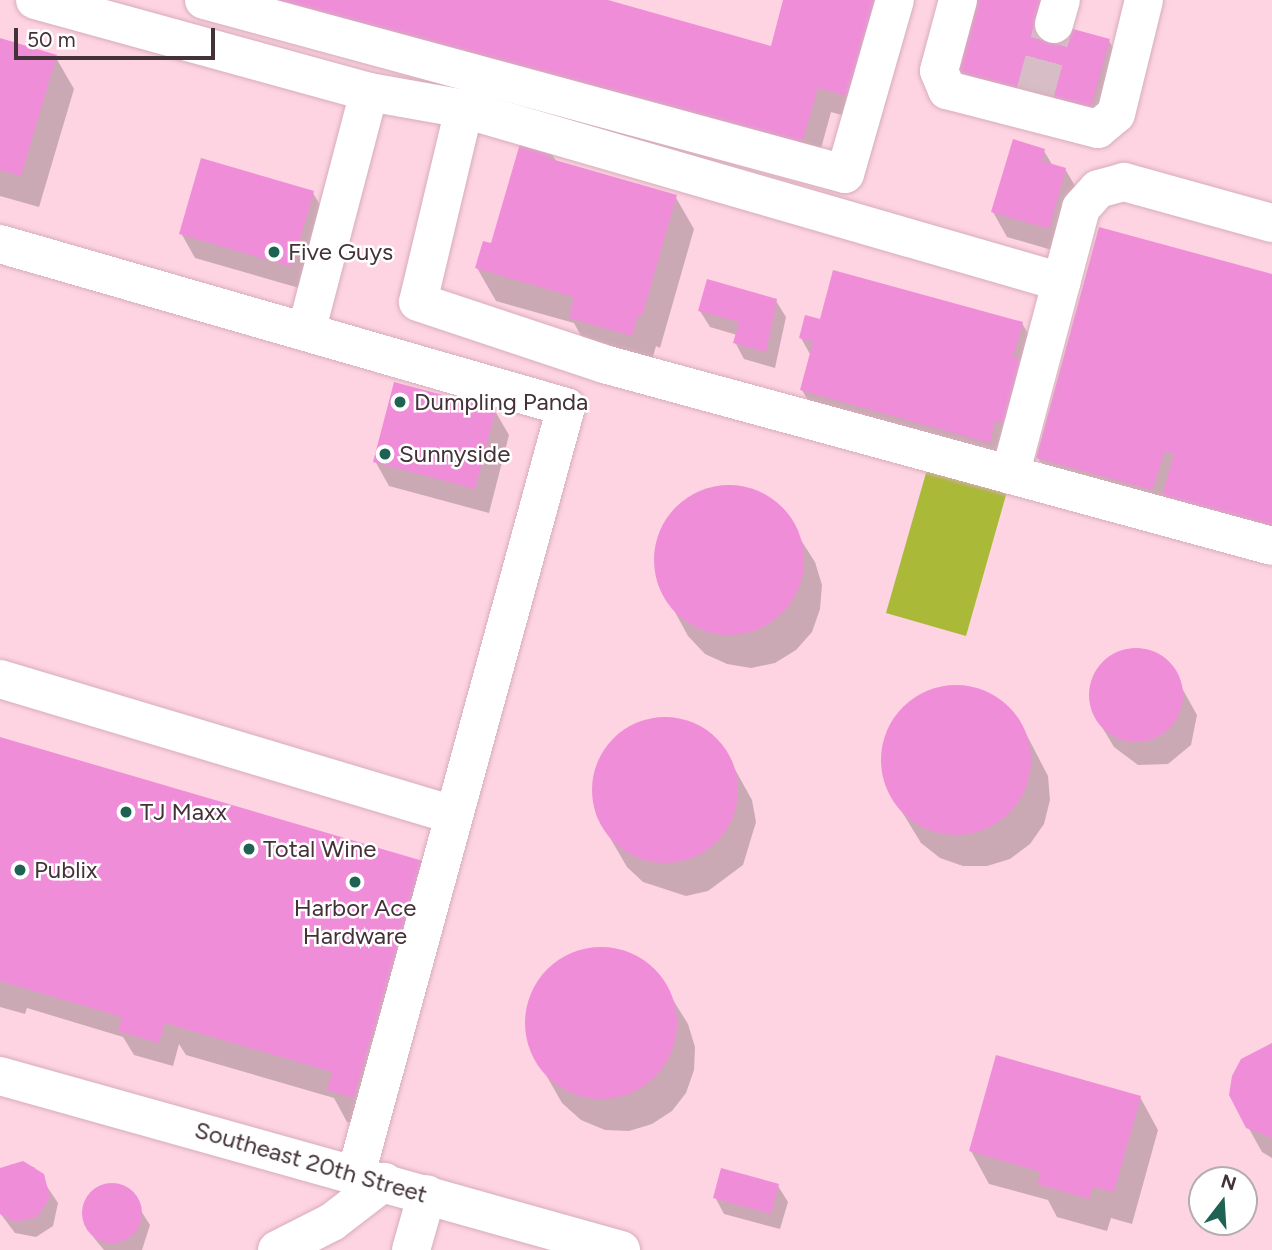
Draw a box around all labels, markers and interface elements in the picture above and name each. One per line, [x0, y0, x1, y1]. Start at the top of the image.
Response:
scale bar [18, 14, 219, 58]
text: 50 m [27, 27, 76, 52]
place label: Five Guys [288, 238, 393, 266]
marker: Five Guys [266, 244, 282, 260]
place label: Dumpling Panda [414, 388, 588, 416]
marker: Dumpling Panda [392, 394, 408, 410]
place label: Sunnyside [399, 440, 510, 468]
marker: Sunnyside [377, 446, 393, 462]
place label: TJ Maxx [140, 798, 227, 826]
marker: TJ Maxx [118, 804, 134, 820]
place label: Total Wine [263, 835, 376, 863]
marker: Total Wine [241, 841, 257, 857]
place label: Publix [34, 856, 97, 884]
marker: Publix [12, 862, 28, 878]
marker: Harbor Ace Hardware [347, 874, 363, 890]
place label: Harbor Ace Hardware [294, 894, 416, 950]
street label: Southeast 20th Street [191, 1115, 431, 1209]
north arrow [1188, 1166, 1258, 1236]
text: N [1218, 1169, 1239, 1195]

